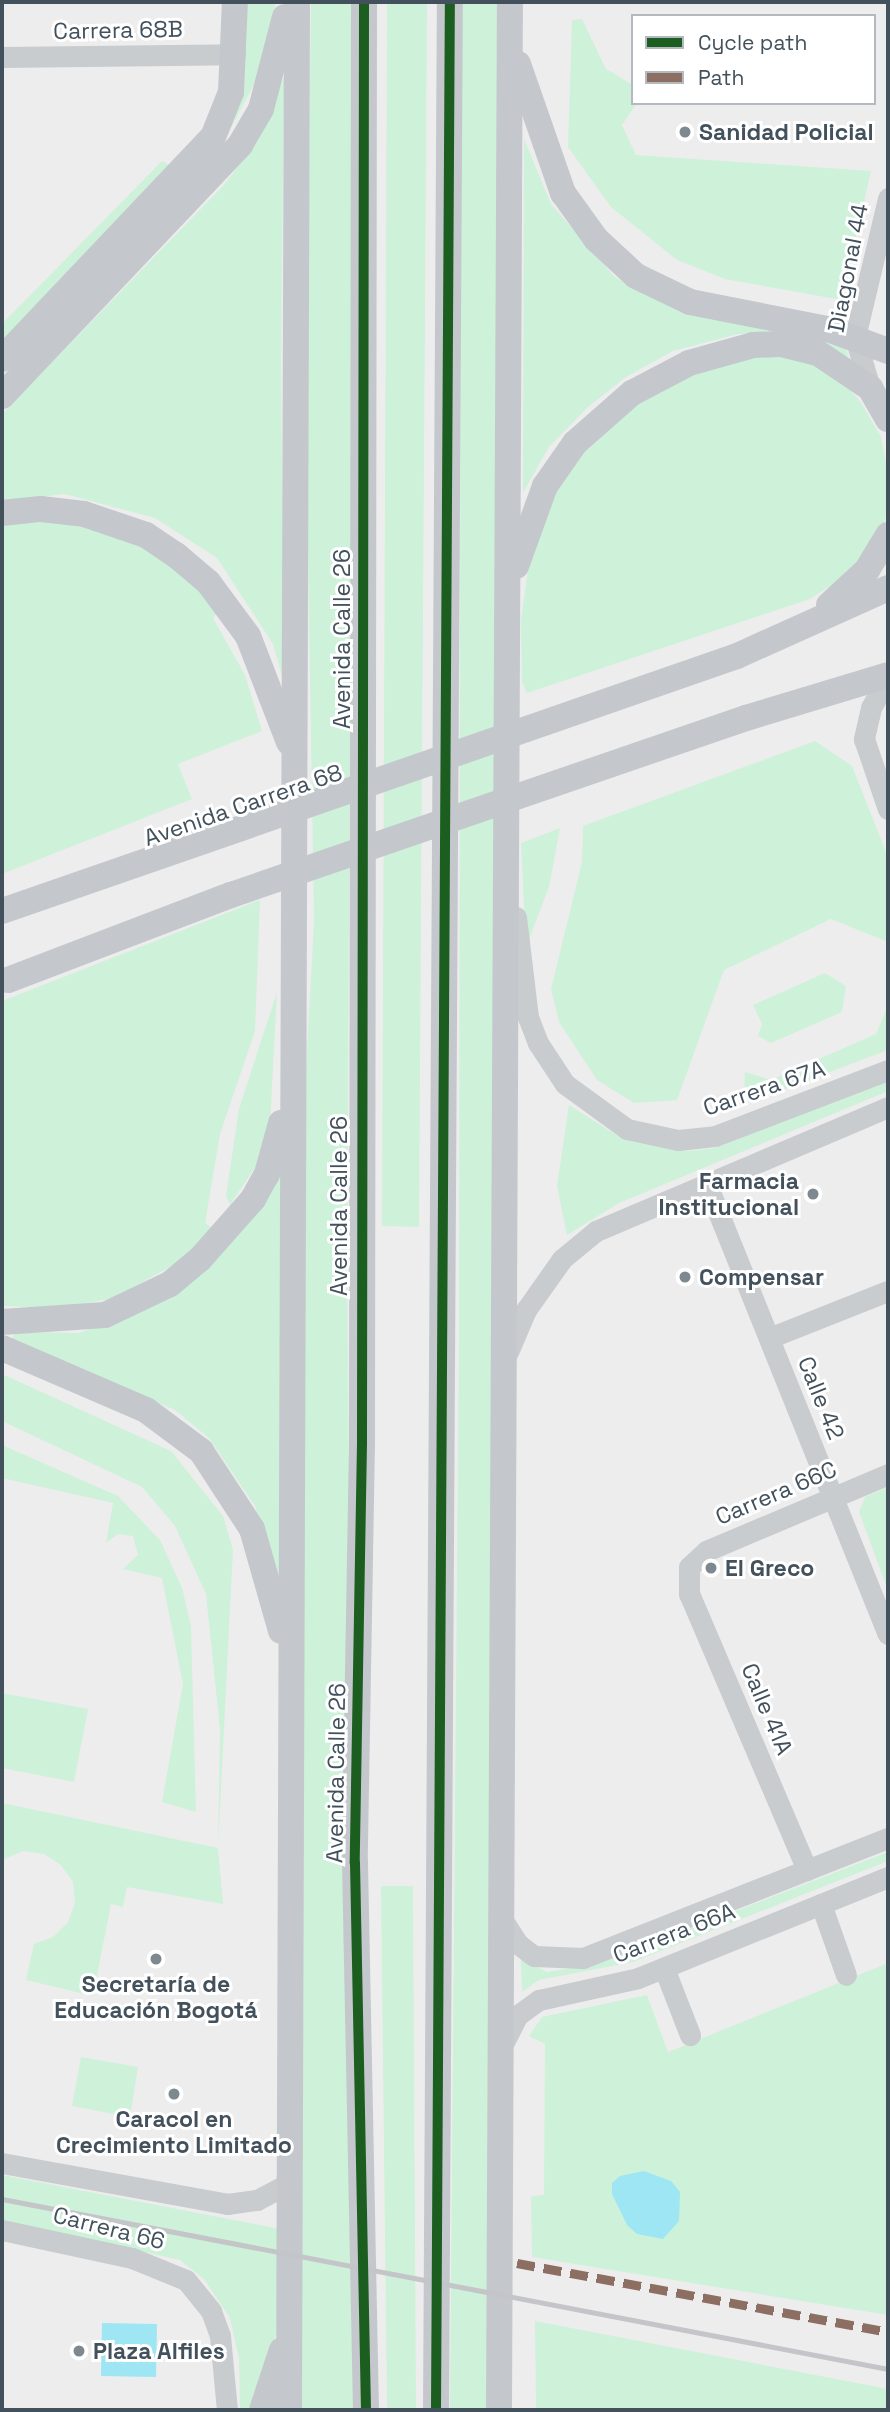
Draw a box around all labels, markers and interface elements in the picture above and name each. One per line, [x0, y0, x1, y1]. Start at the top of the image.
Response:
legend [631, 14, 876, 105]
street label: Carrera 68B [53, 15, 183, 45]
text: Cycle path [698, 29, 807, 56]
text: Path [698, 64, 744, 91]
place label: Sanidad Policial [699, 118, 874, 146]
marker: Sanidad Policial [677, 124, 693, 140]
street label: Diagonal 44 [822, 201, 874, 335]
street label: Avenida Calle 26 [328, 549, 356, 729]
street label: Avenida Carrera 68 [140, 758, 346, 852]
street label: Carrera 67A [699, 1054, 829, 1122]
street label: Avenida Calle 26 [325, 1116, 353, 1296]
place label: Farmacia Institucional [658, 1167, 799, 1221]
marker: Farmacia Institucional [805, 1186, 821, 1202]
place label: Compensar [699, 1263, 824, 1291]
marker: Compensar [677, 1269, 693, 1285]
street label: Calle 42 [792, 1352, 850, 1444]
street label: Carrera 66C [711, 1455, 841, 1531]
place label: El Greco [725, 1554, 814, 1582]
marker: El Greco [703, 1560, 719, 1576]
street label: Calle 41A [735, 1659, 799, 1759]
street label: Avenida Calle 26 [321, 1683, 351, 1863]
street label: Carrera 66A [609, 1897, 739, 1969]
marker: Secretaría de Educación Bogotá [148, 1951, 164, 1967]
place label: Secretaría de Educación Bogotá [54, 1970, 258, 2024]
marker: Caracol en Crecimiento Limitado [166, 2086, 182, 2102]
place label: Caracol en Crecimiento Limitado [56, 2105, 292, 2159]
street label: Carrera 66 [50, 2201, 168, 2255]
place label: Plaza Alfiles [93, 2337, 225, 2365]
marker: Plaza Alfiles [71, 2343, 87, 2359]

